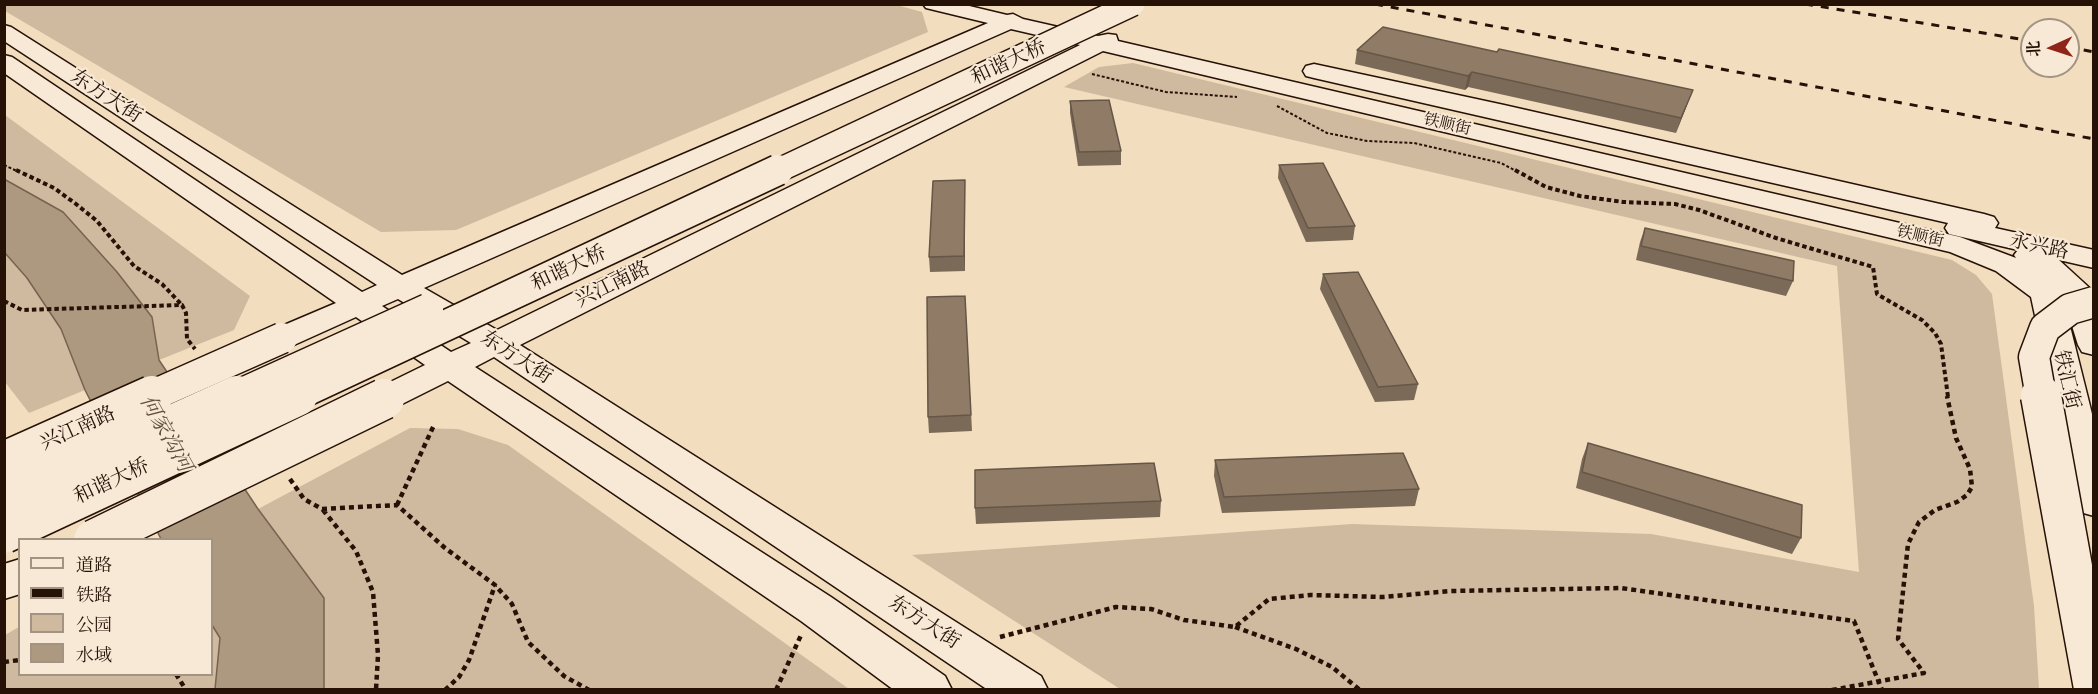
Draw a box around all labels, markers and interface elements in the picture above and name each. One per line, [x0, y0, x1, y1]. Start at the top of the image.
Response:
north arrow [2020, 18, 2080, 78]
street label: 和谐大桥 [968, 35, 1050, 91]
text: 北 [2024, 40, 2043, 57]
street label: 东方大街 [66, 65, 146, 129]
street label: 铁顺街 [1421, 110, 1473, 140]
street label: 铁顺街 [1894, 222, 1946, 252]
street label: 永兴路 [2007, 229, 2071, 265]
street label: 和谐大桥 [528, 241, 610, 297]
street label: 兴江南路 [572, 257, 654, 313]
street label: 东方大街 [476, 326, 556, 390]
street label: 铁汇街 [2048, 348, 2084, 412]
water label: 何家沟河 [134, 391, 196, 477]
street label: 兴江南路 [37, 402, 119, 456]
street label: 和谐大桥 [71, 454, 153, 510]
legend [18, 538, 213, 676]
text: 道路 [76, 555, 112, 576]
text: 铁路 [76, 585, 112, 606]
street label: 东方大街 [884, 591, 964, 655]
text: 公园 [76, 615, 112, 636]
text: 水域 [76, 645, 112, 666]

